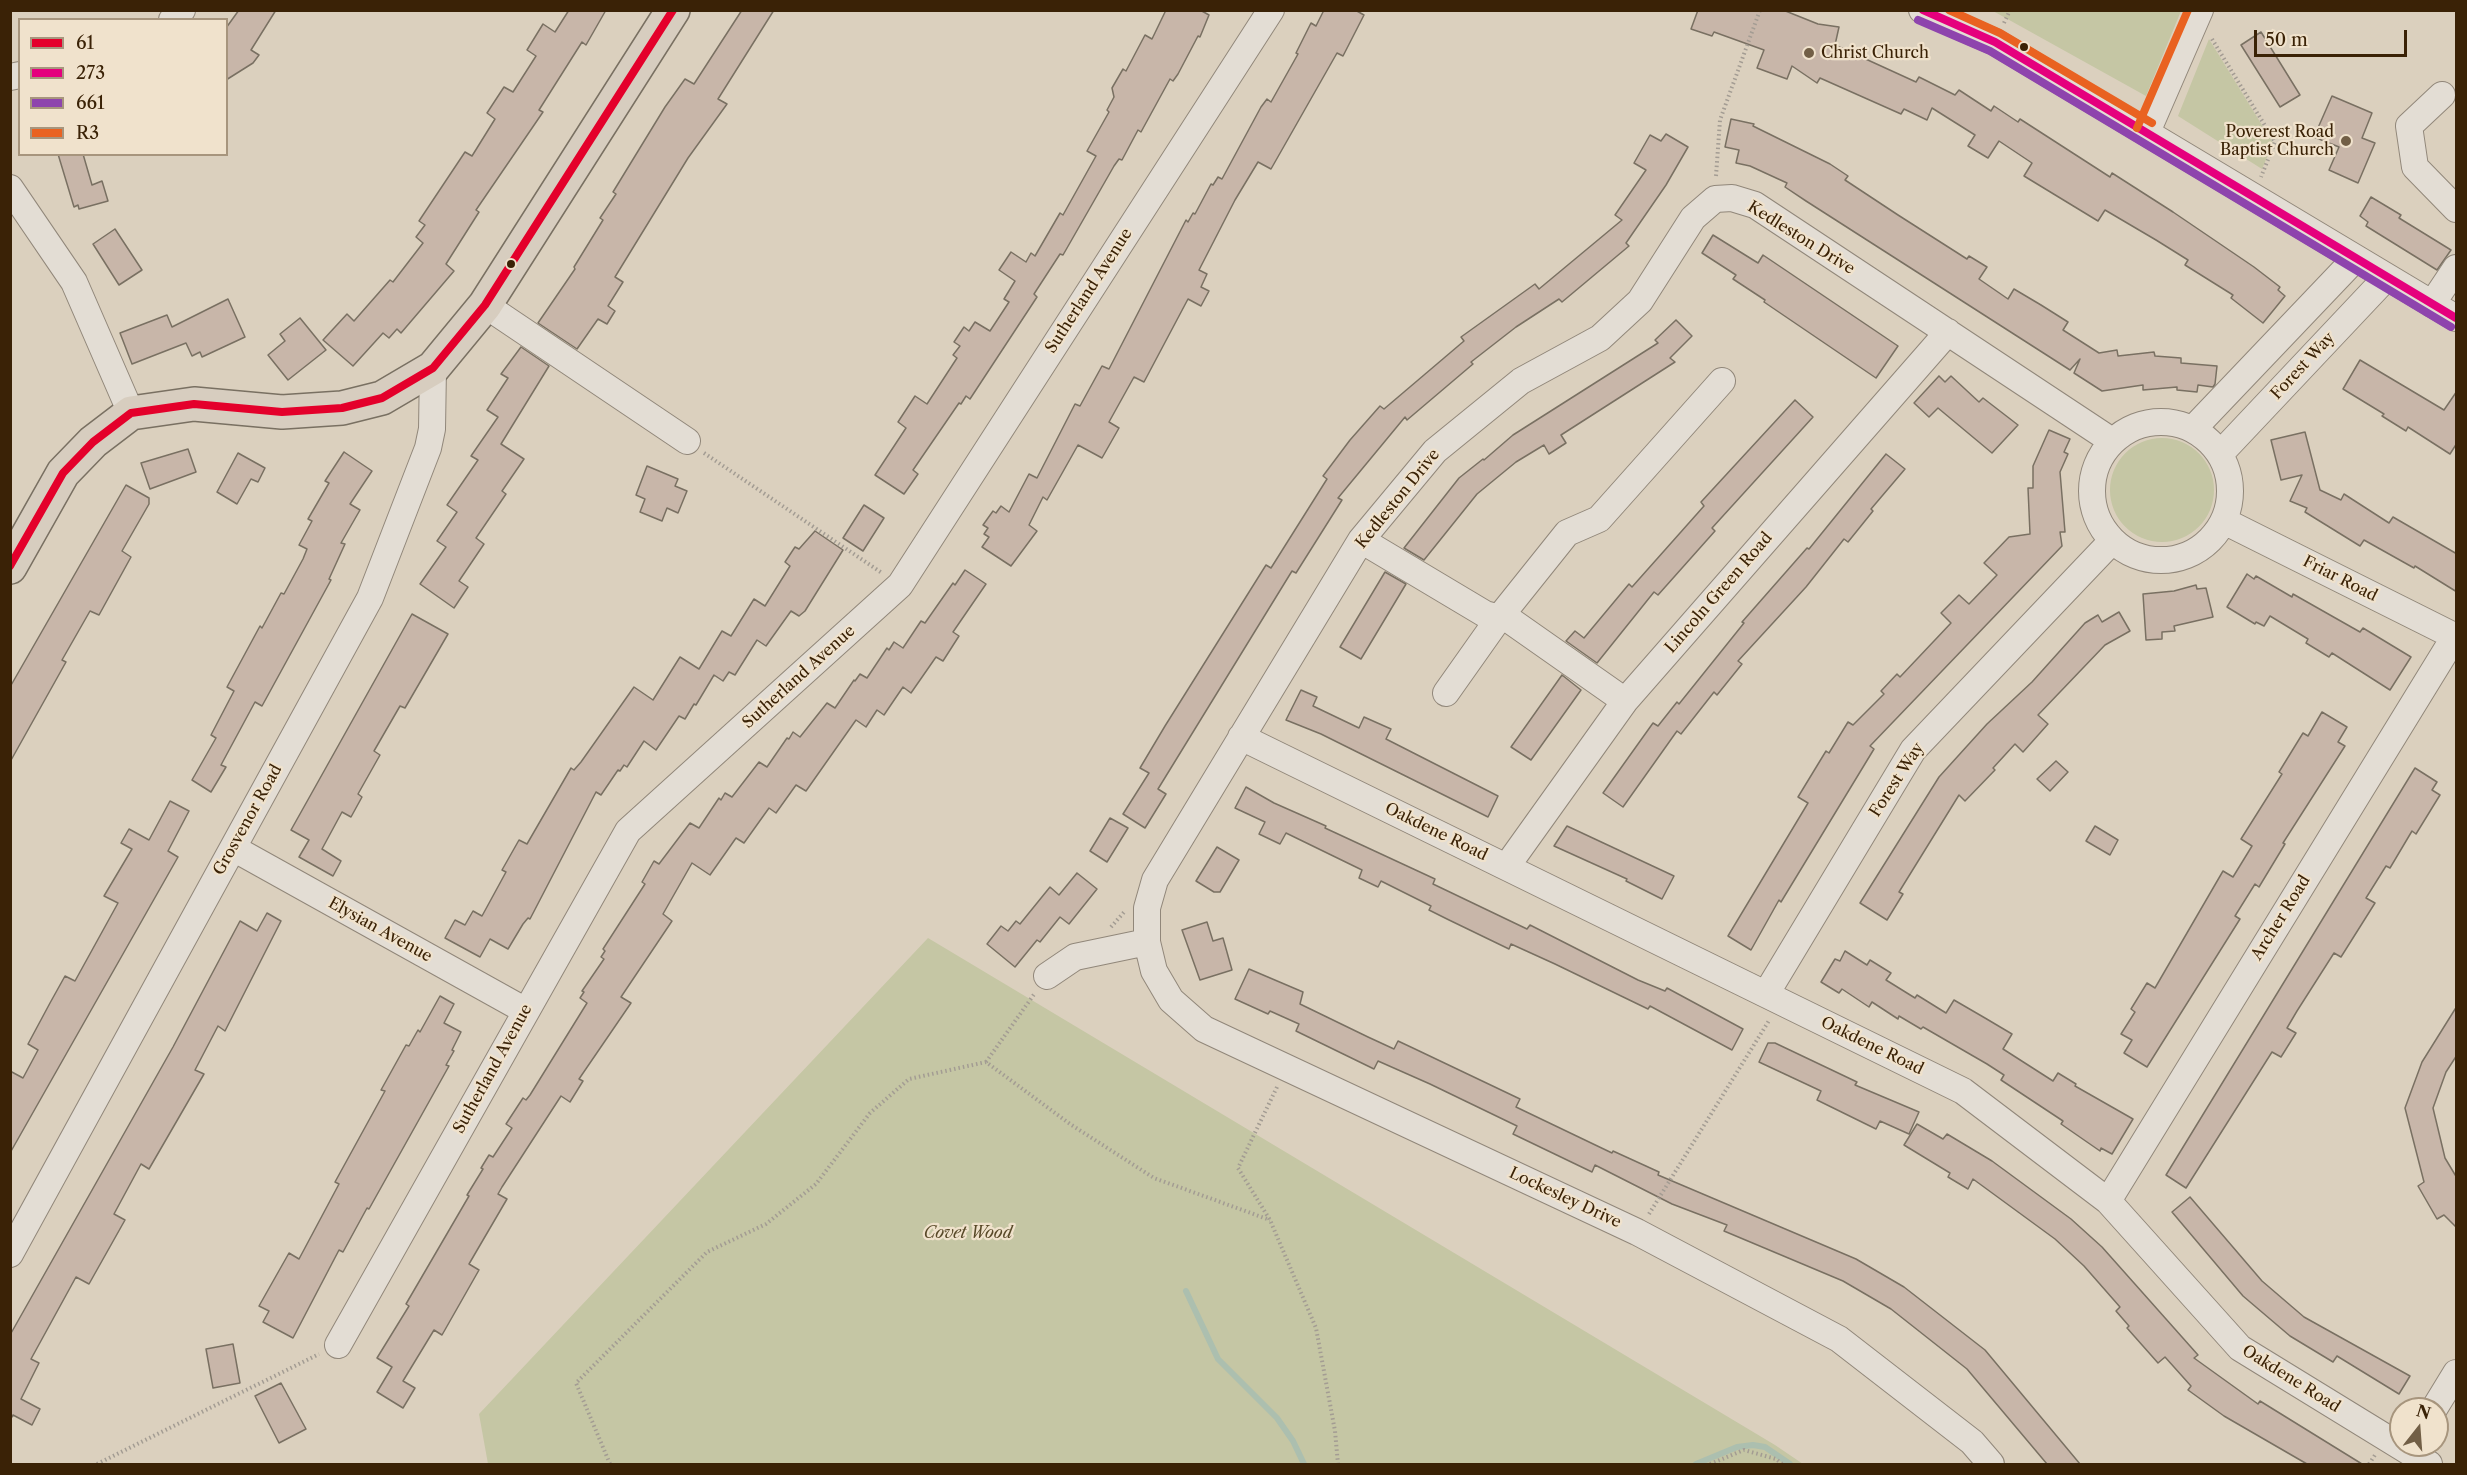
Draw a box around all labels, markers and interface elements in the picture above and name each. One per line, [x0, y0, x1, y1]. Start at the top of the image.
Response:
legend [18, 18, 228, 156]
scale bar [2257, 18, 2410, 56]
text: 50 m [2265, 29, 2308, 51]
text: 61 [76, 32, 94, 54]
unlabelled marker [2018, 41, 2030, 53]
place label: Christ Church [1821, 43, 1929, 63]
marker: Christ Church [1802, 46, 1816, 60]
text: 273 [76, 62, 105, 84]
text: 661 [76, 92, 105, 114]
text: R3 [76, 122, 99, 144]
place label: Poverest Road Baptist Church [2220, 122, 2334, 160]
marker: Poverest Road Baptist Church [2339, 134, 2353, 148]
street label: Kedleston Drive [1744, 197, 1858, 279]
street label: Sutherland Avenue [1041, 225, 1137, 357]
unlabelled marker [505, 258, 517, 270]
street label: Forest Way [2267, 328, 2339, 404]
street label: Kedleston Drive [1352, 445, 1444, 553]
street label: Lincoln Green Road [1661, 529, 1777, 657]
street label: Friar Road [2300, 552, 2380, 606]
street label: Sutherland Avenue [739, 621, 859, 733]
street label: Forest Way [1866, 739, 1928, 821]
street label: Grosvenor Road [210, 761, 286, 879]
street label: Oakdene Road [1382, 799, 1490, 865]
street label: Archer Road [2247, 872, 2315, 964]
street label: Elysian Avenue [325, 894, 435, 966]
street label: Sutherland Avenue [449, 1001, 537, 1137]
street label: Oakdene Road [1818, 1013, 1926, 1079]
street label: Lockesley Drive [1506, 1164, 1624, 1232]
park label: Covet Wood [924, 1223, 1012, 1243]
street label: Oakdene Road [2238, 1341, 2344, 1417]
north arrow [2389, 1397, 2449, 1457]
text: N [2414, 1400, 2433, 1423]

